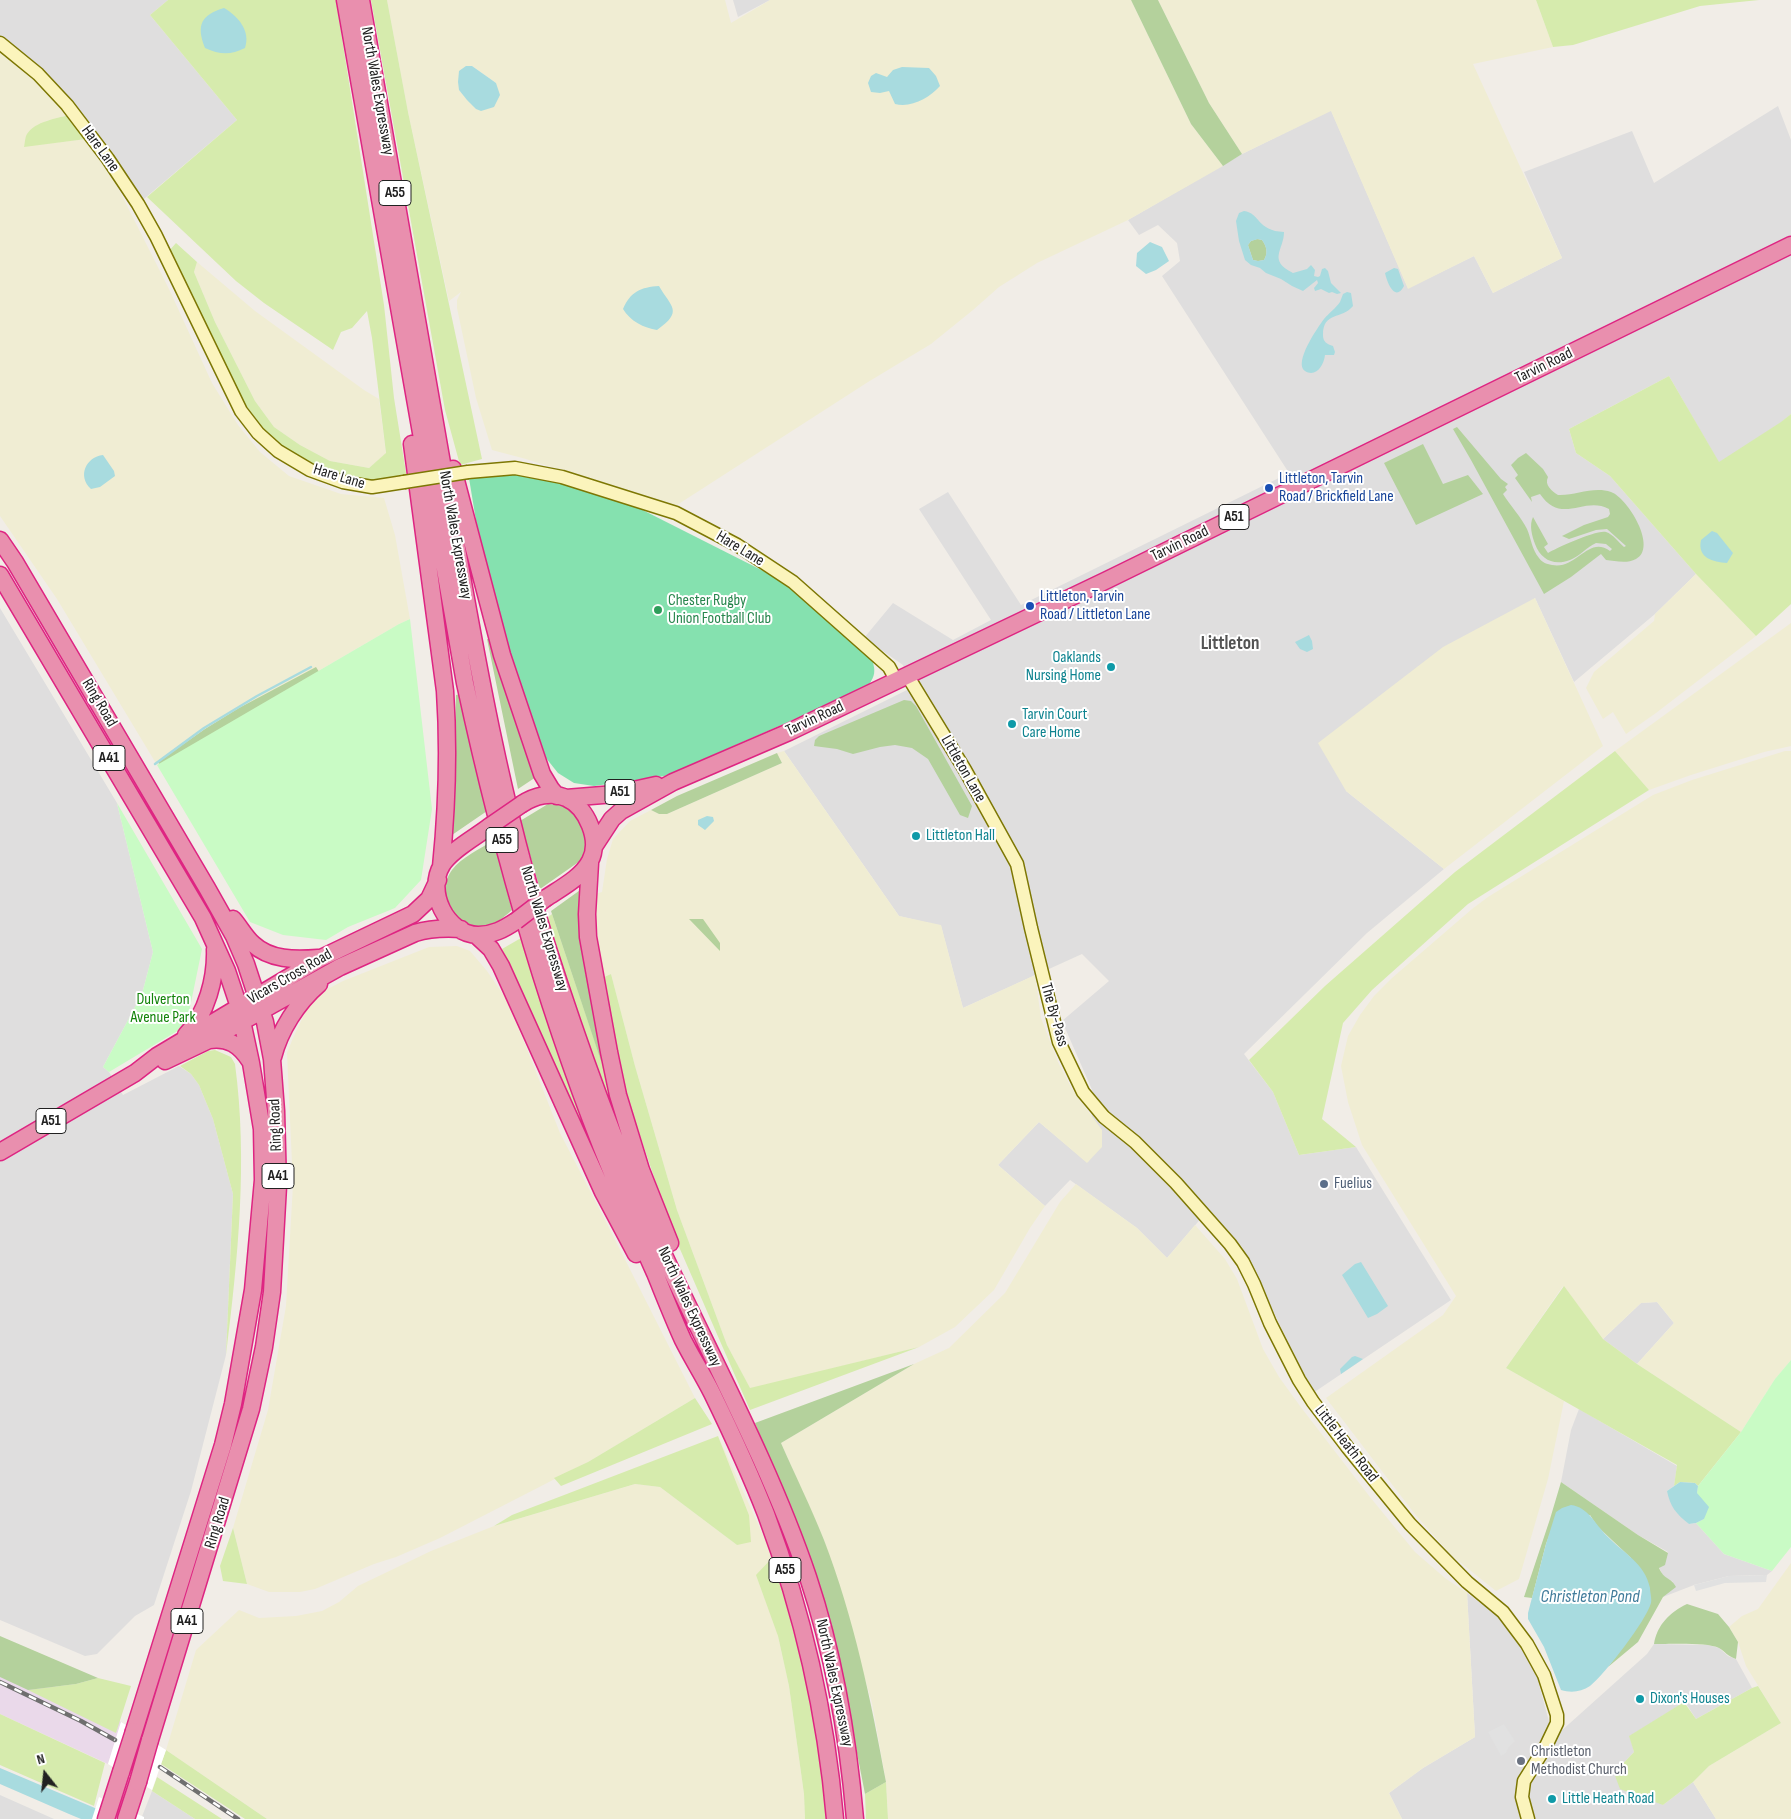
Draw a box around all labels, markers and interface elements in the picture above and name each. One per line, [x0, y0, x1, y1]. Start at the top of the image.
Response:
street label: North Wales Expressway [356, 25, 398, 157]
street label: Hare Lane [77, 122, 123, 176]
road number: A55 [379, 180, 411, 206]
street label: Tarvin Road [1512, 344, 1576, 388]
street label: Hare Lane [311, 460, 367, 494]
street label: North Wales Expressway [434, 469, 476, 601]
place label: Littleton, Tarvin Road / Brickfield Lane [1279, 469, 1394, 507]
marker: Littleton, Tarvin Road / Brickfield Lane [1263, 482, 1275, 494]
road number: A51 [1219, 504, 1249, 530]
street label: Tarvin Road [1148, 522, 1212, 566]
street label: Hare Lane [712, 527, 768, 571]
place label: Littleton, Tarvin Road / Littleton Lane [1040, 587, 1151, 625]
place label: Chester Rugby Union Football Club [668, 591, 771, 629]
marker: Littleton, Tarvin Road / Littleton Lane [1024, 600, 1036, 612]
marker: Chester Rugby Union Football Club [652, 604, 664, 616]
district label: Littleton [1201, 633, 1259, 655]
place label: Oaklands Nursing Home [1026, 648, 1101, 686]
marker: Oaklands Nursing Home [1105, 661, 1117, 673]
street label: Ring Road [77, 675, 121, 731]
street label: Tarvin Road [783, 697, 847, 741]
place label: Tarvin Court Care Home [1022, 705, 1087, 743]
marker: Tarvin Court Care Home [1006, 718, 1018, 730]
street label: Littleton Lane [936, 732, 990, 806]
road number: A41 [93, 746, 125, 770]
road number: A51 [605, 780, 635, 804]
place label: Littleton Hall [926, 826, 995, 846]
road number: A55 [486, 828, 518, 852]
marker: Littleton Hall [910, 830, 922, 842]
street label: North Wales Expressway [516, 864, 572, 994]
street label: Vicars Cross Road [244, 945, 336, 1009]
street label: The By-Pass [1036, 981, 1072, 1049]
park label: Dulverton Avenue Park [130, 990, 196, 1028]
street label: Ring Road [265, 1098, 287, 1152]
road number: A51 [36, 1108, 66, 1134]
road number: A41 [262, 1164, 294, 1188]
place label: Fuelius [1334, 1174, 1372, 1194]
marker: Fuelius [1318, 1178, 1330, 1190]
street label: North Wales Expressway [653, 1244, 725, 1370]
street label: Little Heath Road [1310, 1402, 1382, 1486]
street label: Ring Road [201, 1495, 235, 1551]
road number: A55 [769, 1558, 801, 1582]
water label: Christleton Pond [1540, 1586, 1640, 1608]
road number: A41 [171, 1608, 203, 1634]
street label: North Wales Expressway [811, 1617, 857, 1749]
place label: Dixon's Houses [1650, 1689, 1730, 1709]
marker: Dixon's Houses [1634, 1693, 1646, 1705]
place label: Christleton Methodist Church [1531, 1742, 1627, 1780]
north arrow [20, 1749, 70, 1799]
text: N [35, 1750, 47, 1768]
marker: Christleton Methodist Church [1515, 1755, 1527, 1767]
place label: Little Heath Road [1562, 1789, 1654, 1809]
marker: Little Heath Road [1546, 1793, 1558, 1805]

